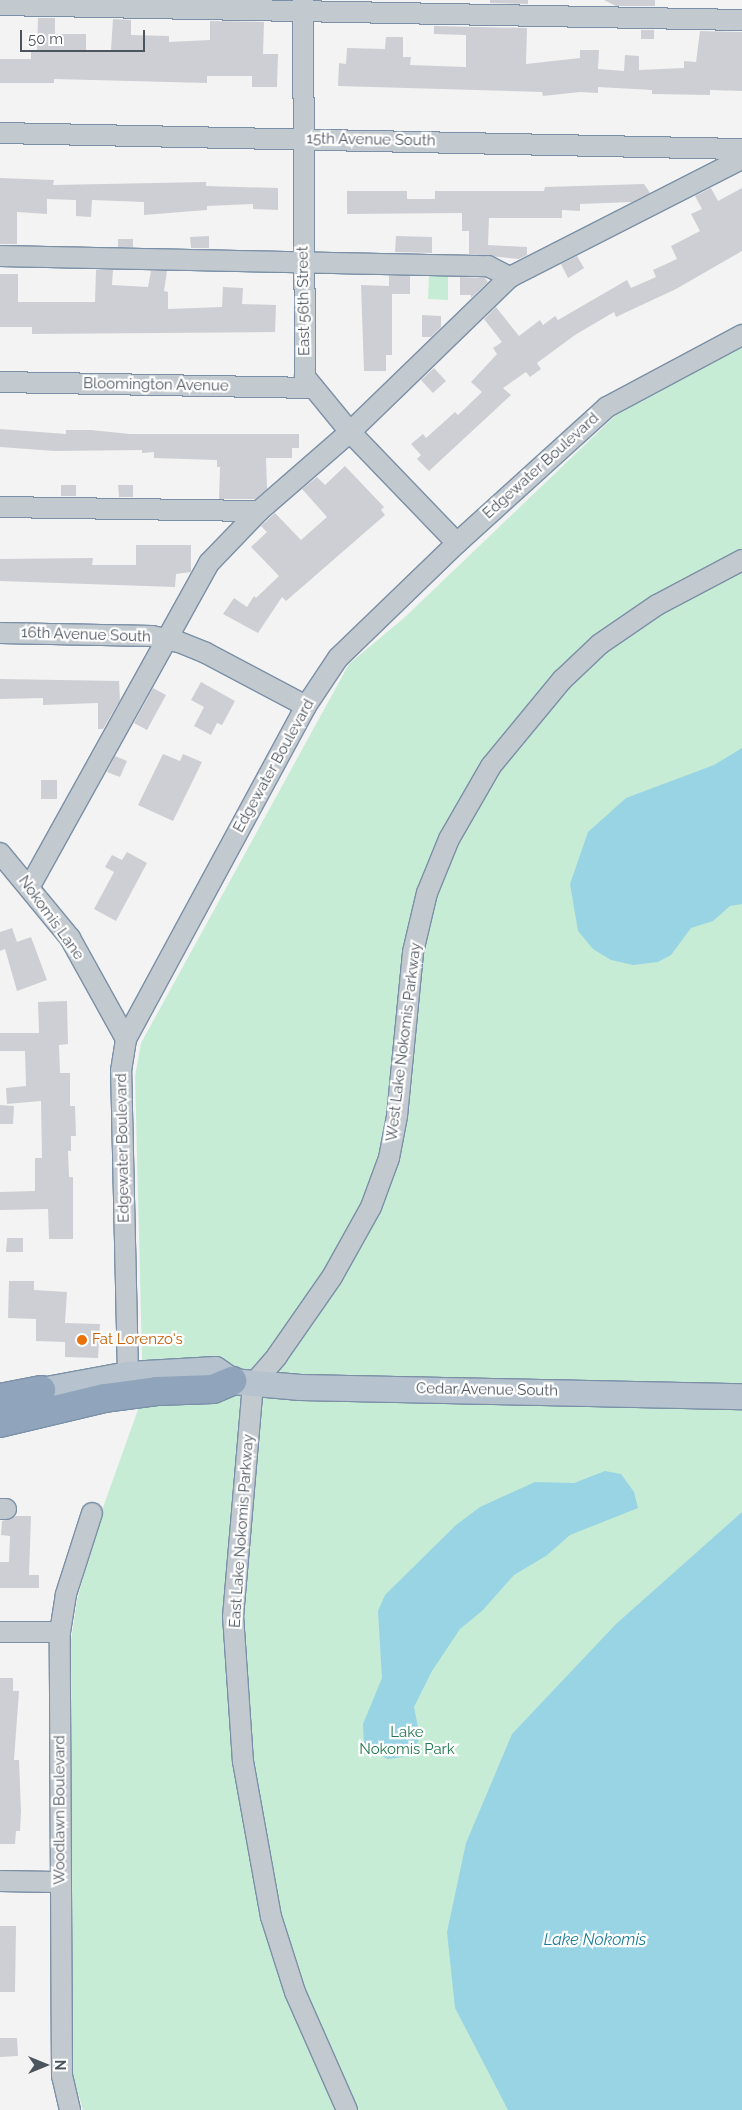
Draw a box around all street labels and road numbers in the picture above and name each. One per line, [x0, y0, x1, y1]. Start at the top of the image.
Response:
street label: 15th Avenue South [306, 130, 436, 150]
street label: East 56th Street [294, 246, 314, 356]
street label: Bloomington Avenue [83, 375, 229, 395]
street label: Edgewater Boulevard [479, 409, 603, 523]
street label: 16th Avenue South [21, 624, 151, 646]
street label: Edgewater Boulevard [230, 696, 318, 836]
street label: Nokomis Lane [14, 872, 88, 964]
street label: West Lake Nokomis Parkway [383, 941, 425, 1143]
street label: Edgewater Boulevard [113, 1073, 133, 1223]
street label: Cedar Avenue South [415, 1380, 559, 1400]
street label: East Lake Nokomis Parkway [226, 1434, 258, 1628]
street label: Woodlawn Boulevard [51, 1735, 69, 1885]

